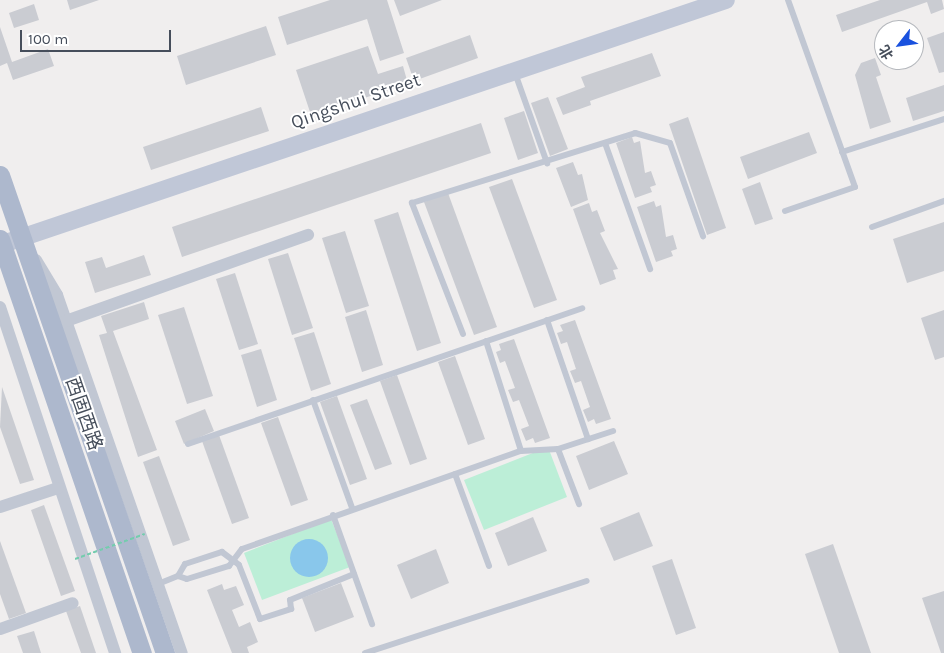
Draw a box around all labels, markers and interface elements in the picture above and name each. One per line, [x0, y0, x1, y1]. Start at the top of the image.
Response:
scale bar [22, 20, 174, 52]
north arrow [874, 20, 924, 70]
text: 100 m [28, 30, 68, 48]
text: 北 [876, 42, 897, 63]
street label: Qingshui Street [288, 69, 424, 135]
street label: 西固西路 [60, 374, 106, 454]

